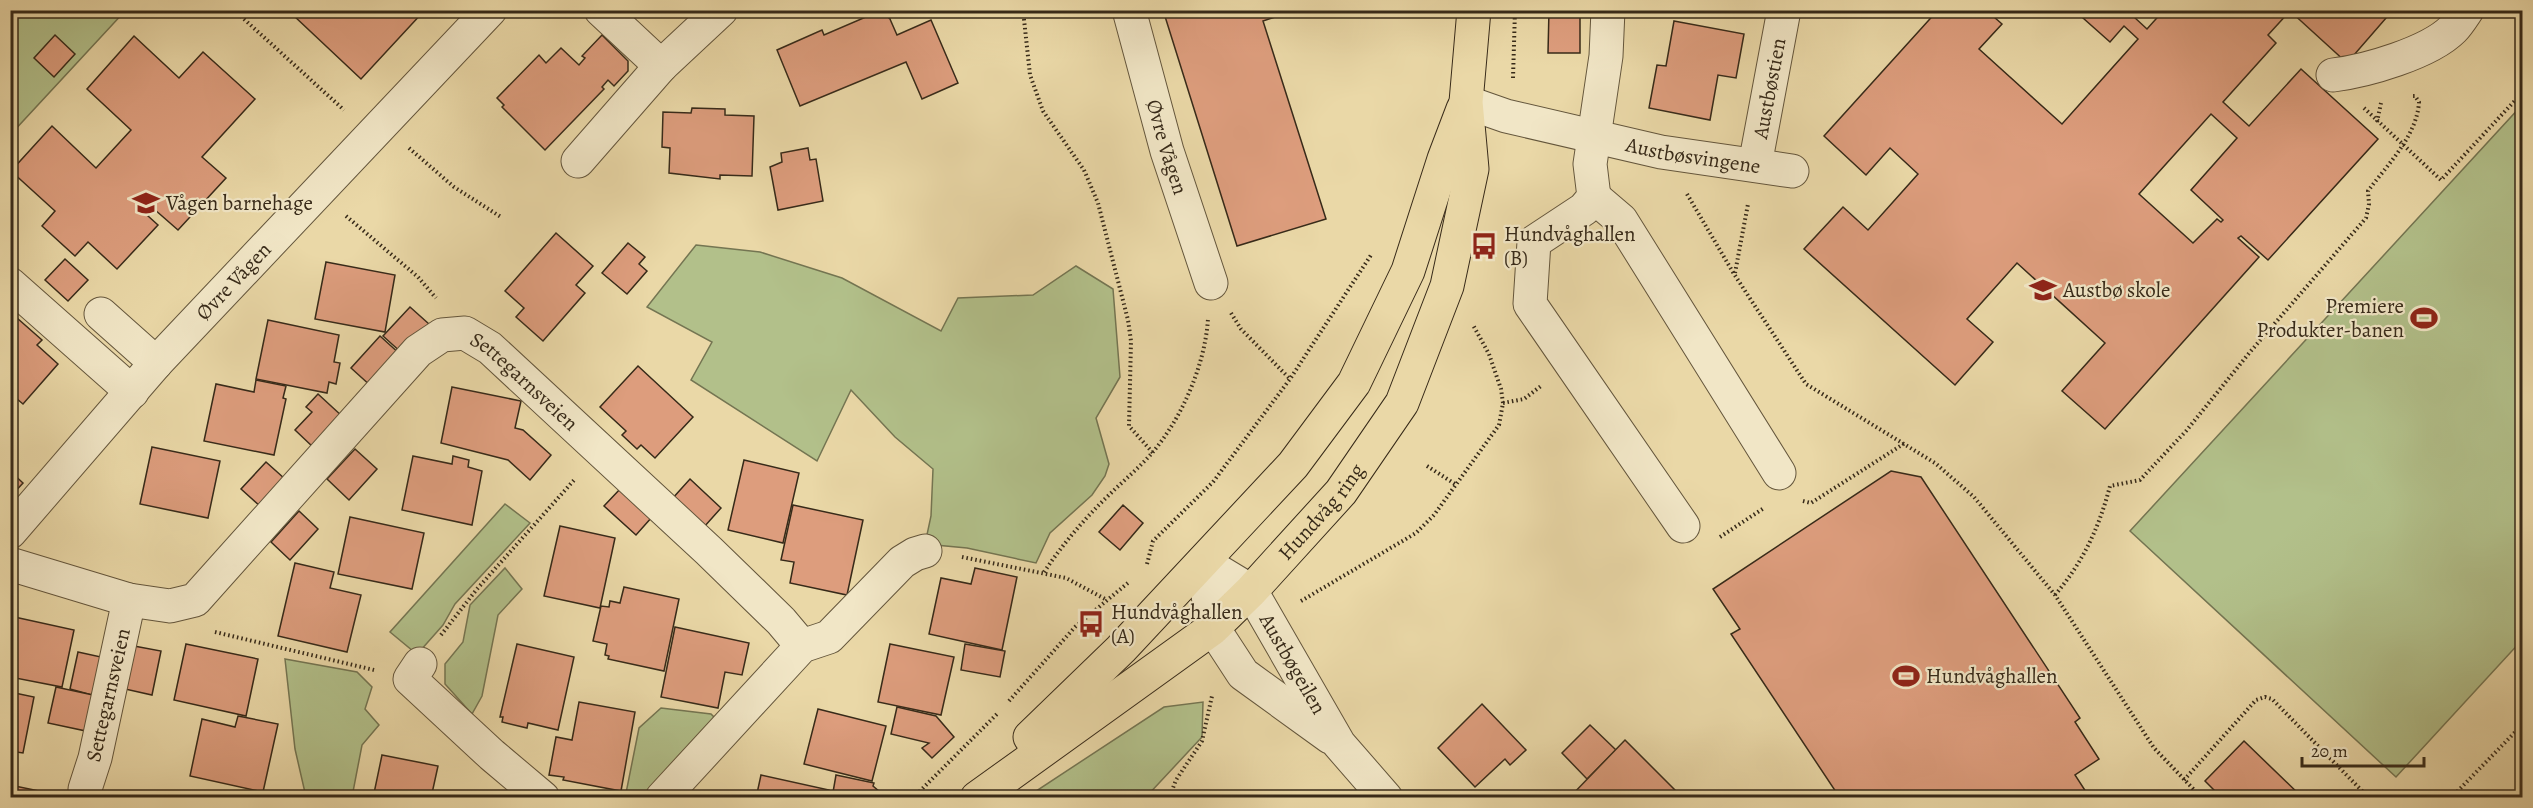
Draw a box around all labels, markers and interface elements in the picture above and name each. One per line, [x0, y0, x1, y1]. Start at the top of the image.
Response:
street label: Austbøstien [1746, 36, 1792, 142]
street label: Øvre Vågen [1140, 96, 1194, 198]
street label: Austbøsvingene [1622, 130, 1762, 180]
school or university icon: Vågen barnehage [131, 188, 161, 218]
place label: Vågen barnehage [165, 189, 313, 217]
place label: Hundvåghallen (B) [1504, 220, 1635, 272]
bus stop icon: Hundvåghallen (B) [1469, 231, 1499, 261]
street label: Øvre Vågen [190, 236, 277, 326]
school or university icon: Austbø skole [2028, 275, 2058, 305]
place label: Austbø skole [2062, 276, 2170, 304]
place label: Premiere Produkter-banen [2256, 292, 2404, 344]
sports icon: Premiere Produkter-banen [2409, 303, 2439, 333]
street label: Settegarnsveien [465, 325, 584, 437]
street label: Hundvåg ring [1272, 457, 1371, 566]
place label: Hundvåghallen (A) [1111, 598, 1242, 650]
street label: Austbøgeilen [1252, 607, 1333, 719]
bus stop icon: Hundvåghallen (A) [1076, 609, 1106, 639]
street label: Settegarnsveien [79, 625, 137, 765]
sports icon: Hundvåghallen [1891, 661, 1921, 691]
place label: Hundvåghallen [1926, 662, 2057, 690]
scale bar [2302, 730, 2424, 768]
text: 20 m [2311, 739, 2348, 763]

